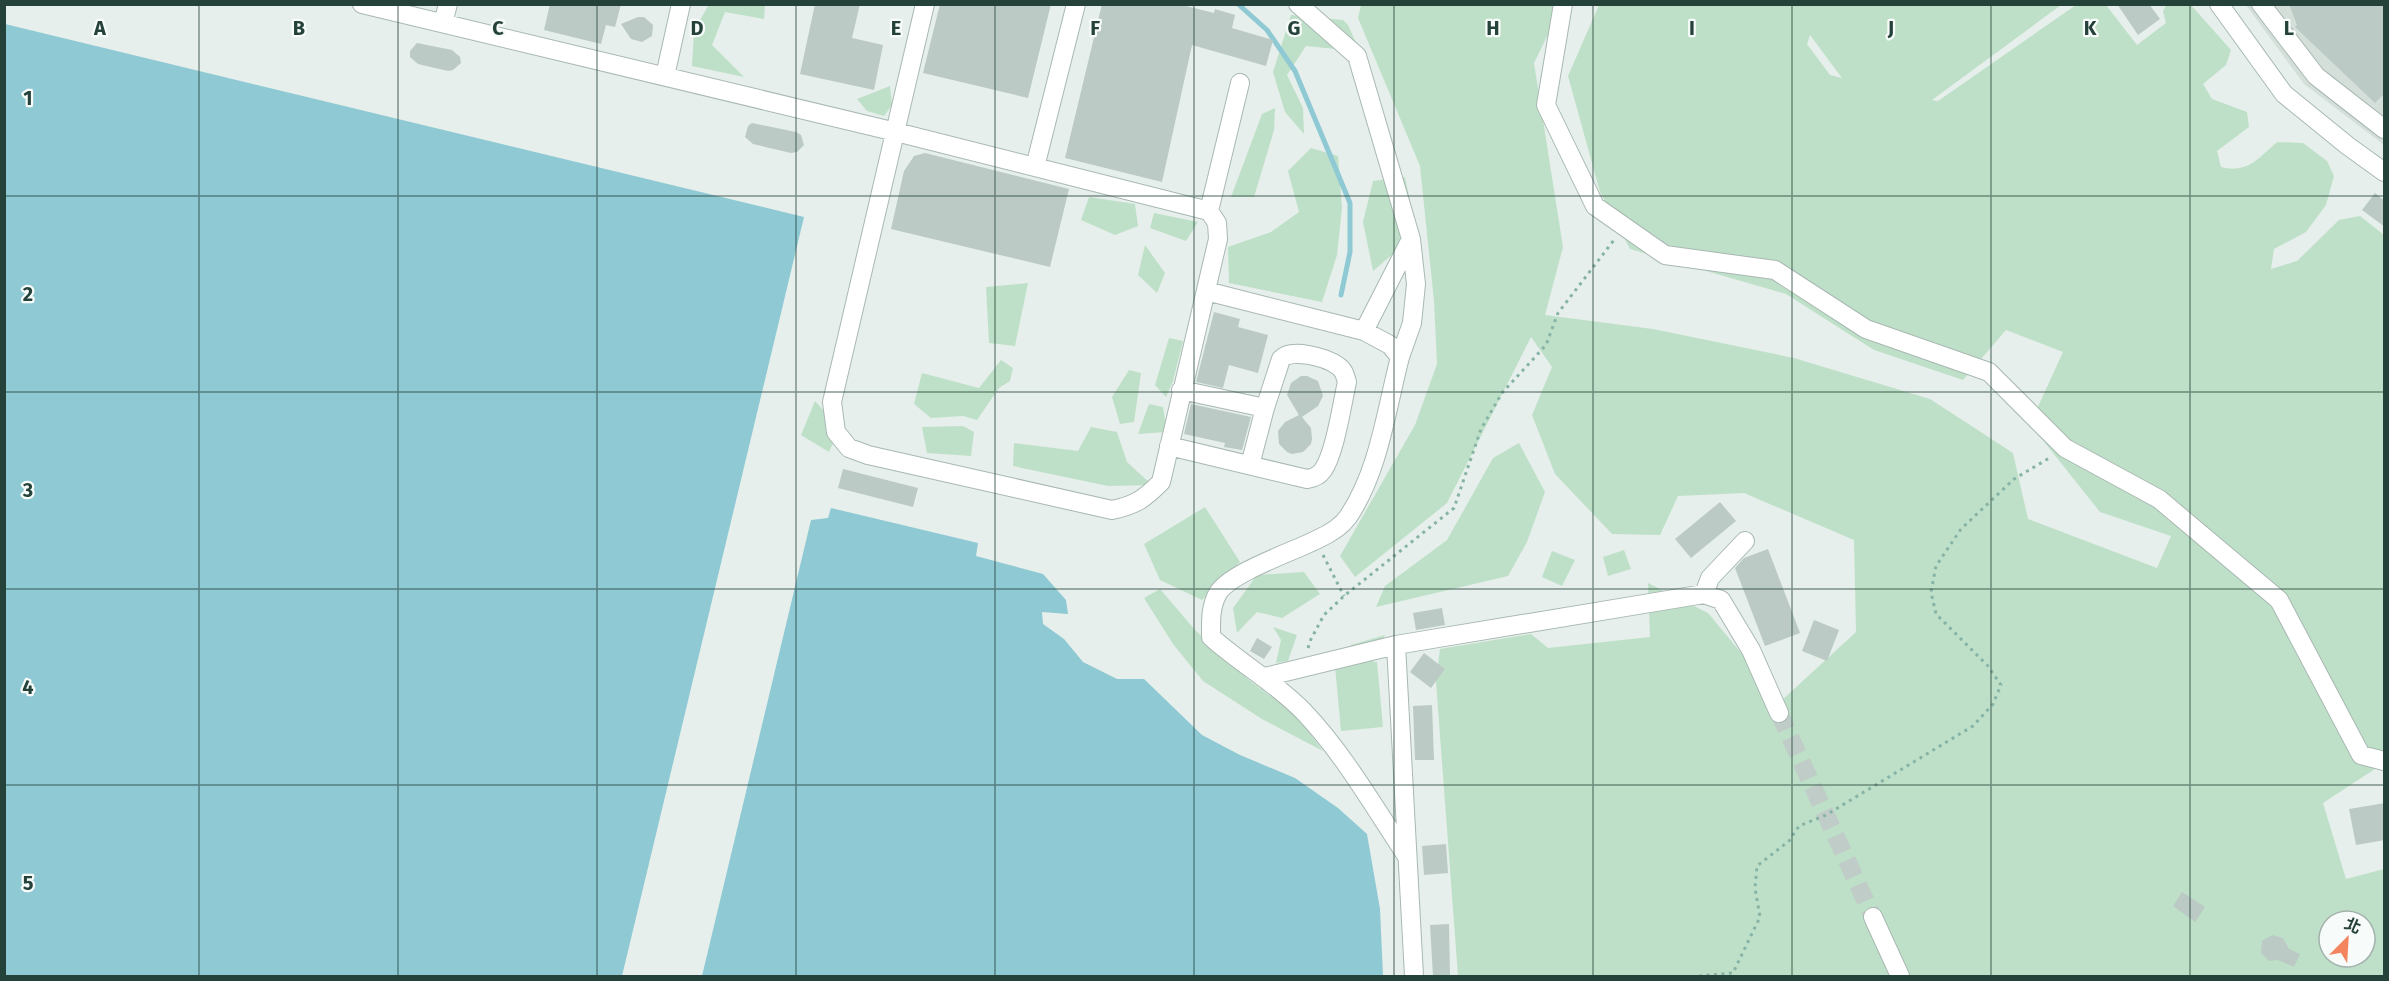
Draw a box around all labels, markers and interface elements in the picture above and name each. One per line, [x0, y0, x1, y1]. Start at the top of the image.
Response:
text: A [93, 16, 107, 40]
text: B [293, 16, 305, 40]
text: C [492, 16, 504, 40]
text: D [690, 16, 704, 40]
text: E [891, 16, 901, 40]
text: F [1090, 16, 1100, 40]
text: G [1288, 16, 1300, 40]
text: H [1486, 16, 1500, 40]
text: I [1689, 16, 1695, 40]
text: J [1887, 16, 1894, 40]
text: K [2084, 16, 2097, 40]
text: L [2284, 16, 2294, 40]
text: 1 [23, 86, 33, 110]
text: 2 [23, 282, 33, 306]
text: 3 [22, 478, 33, 502]
text: 4 [22, 675, 34, 699]
text: 5 [23, 871, 34, 895]
north arrow [2317, 909, 2377, 969]
text: 北 [2342, 914, 2364, 938]

